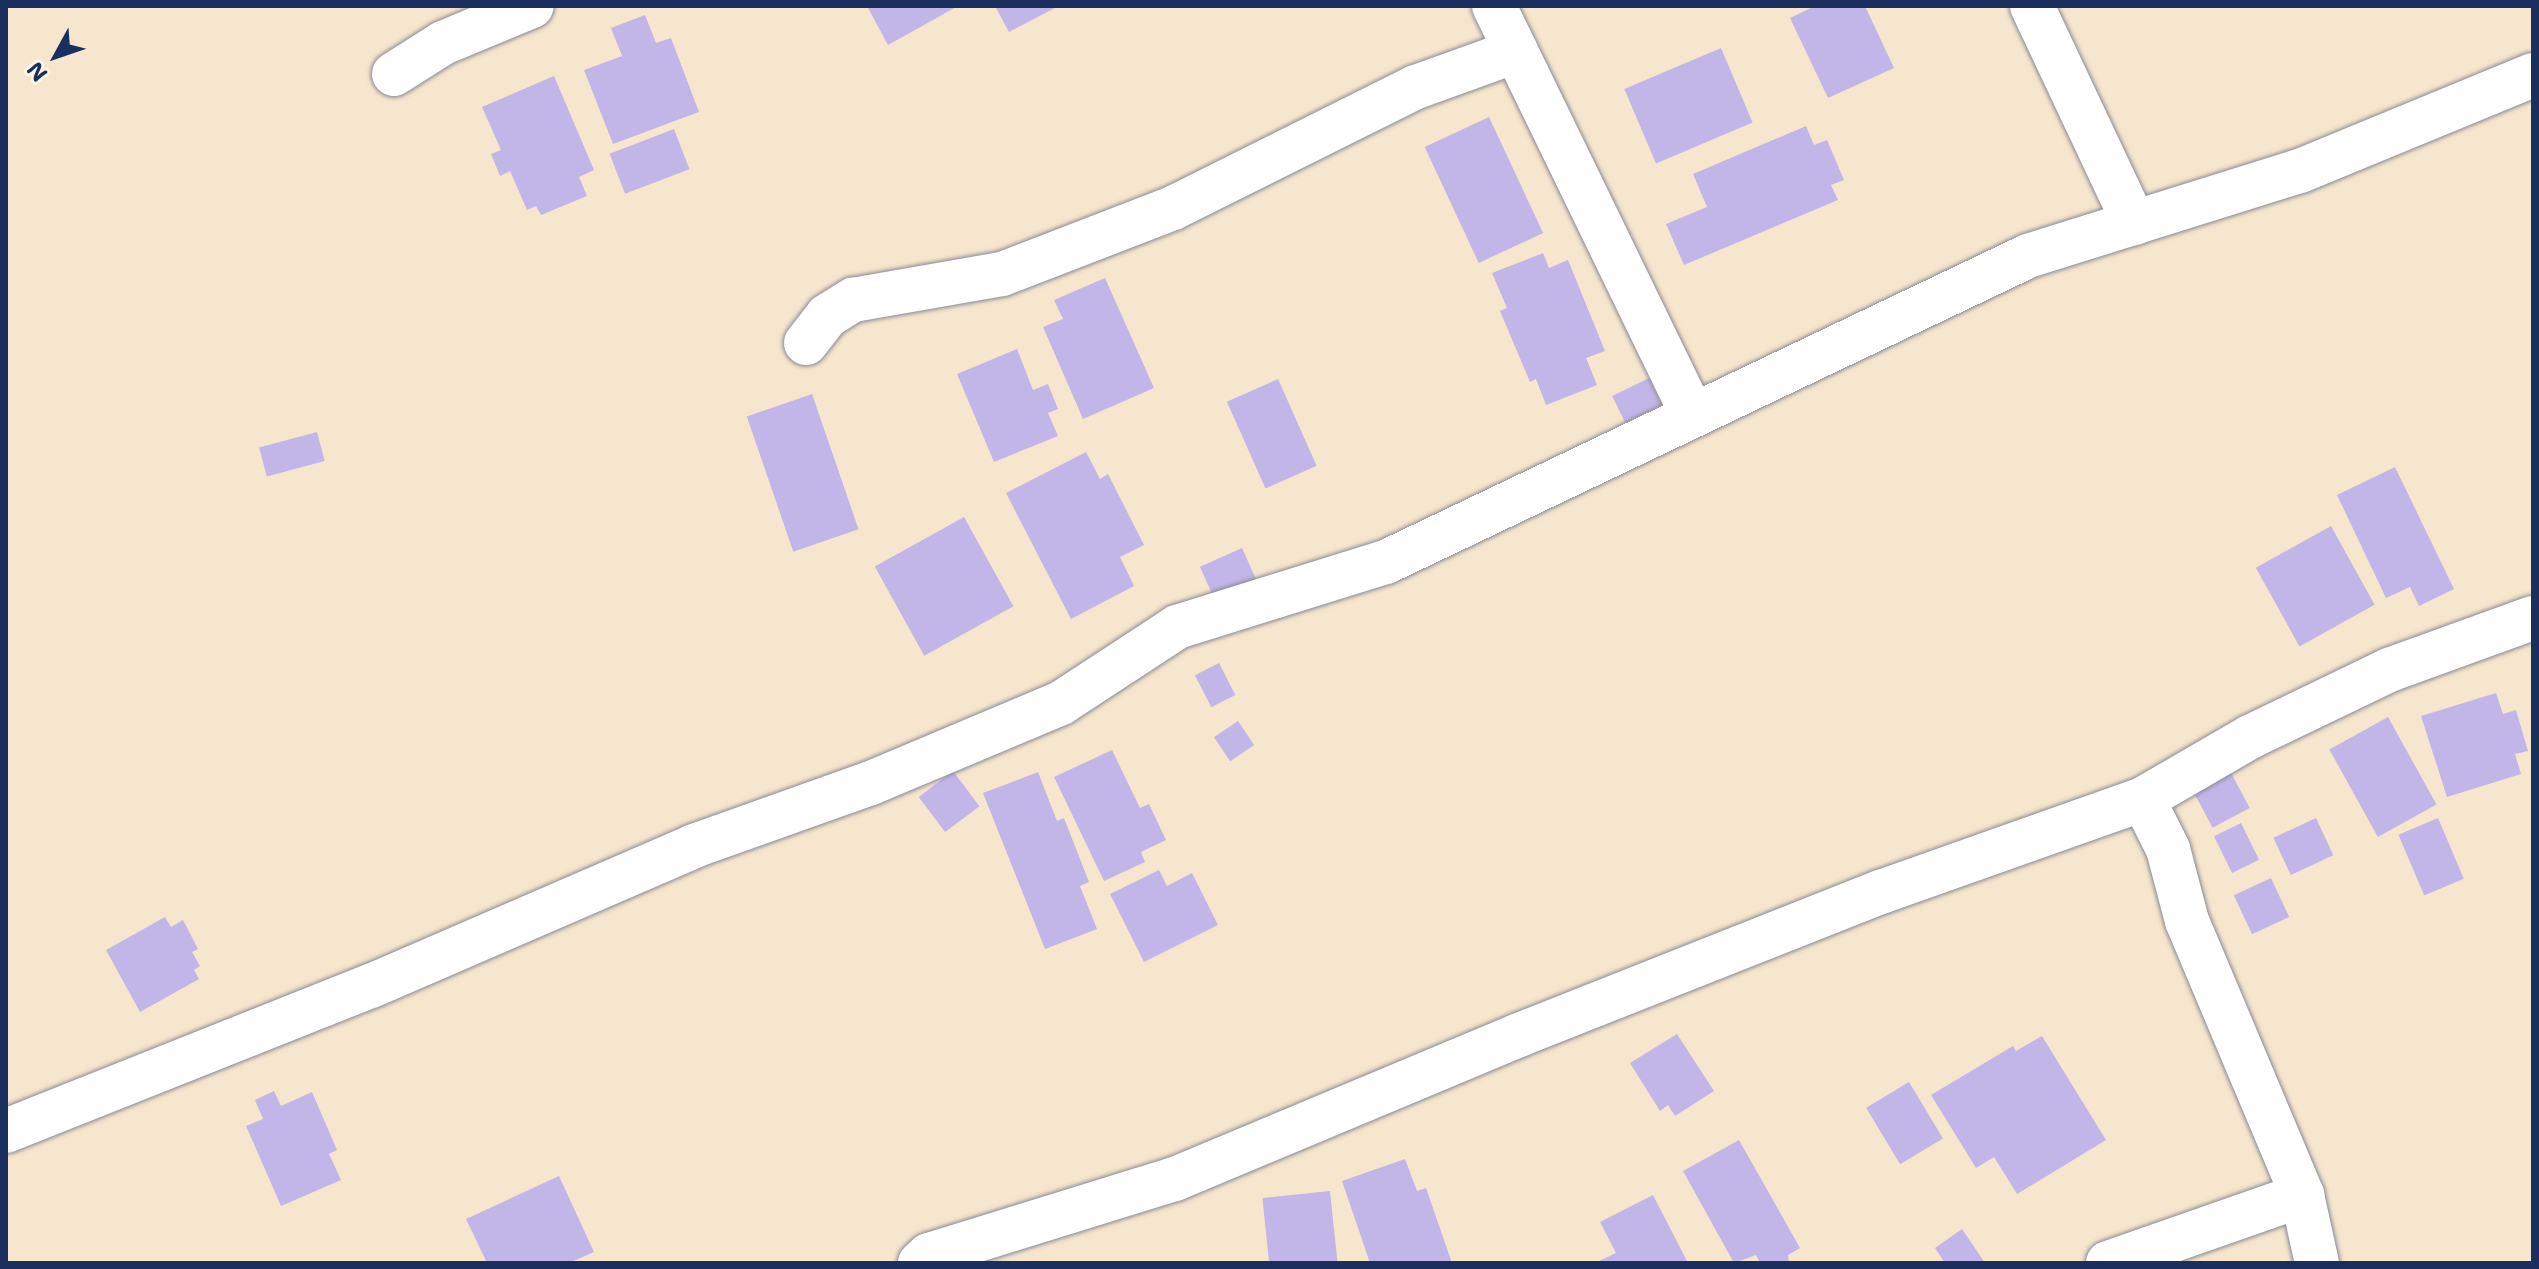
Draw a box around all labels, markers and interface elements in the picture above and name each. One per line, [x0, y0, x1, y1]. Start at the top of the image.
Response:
north arrow [16, 16, 96, 96]
text: N [21, 56, 54, 88]

